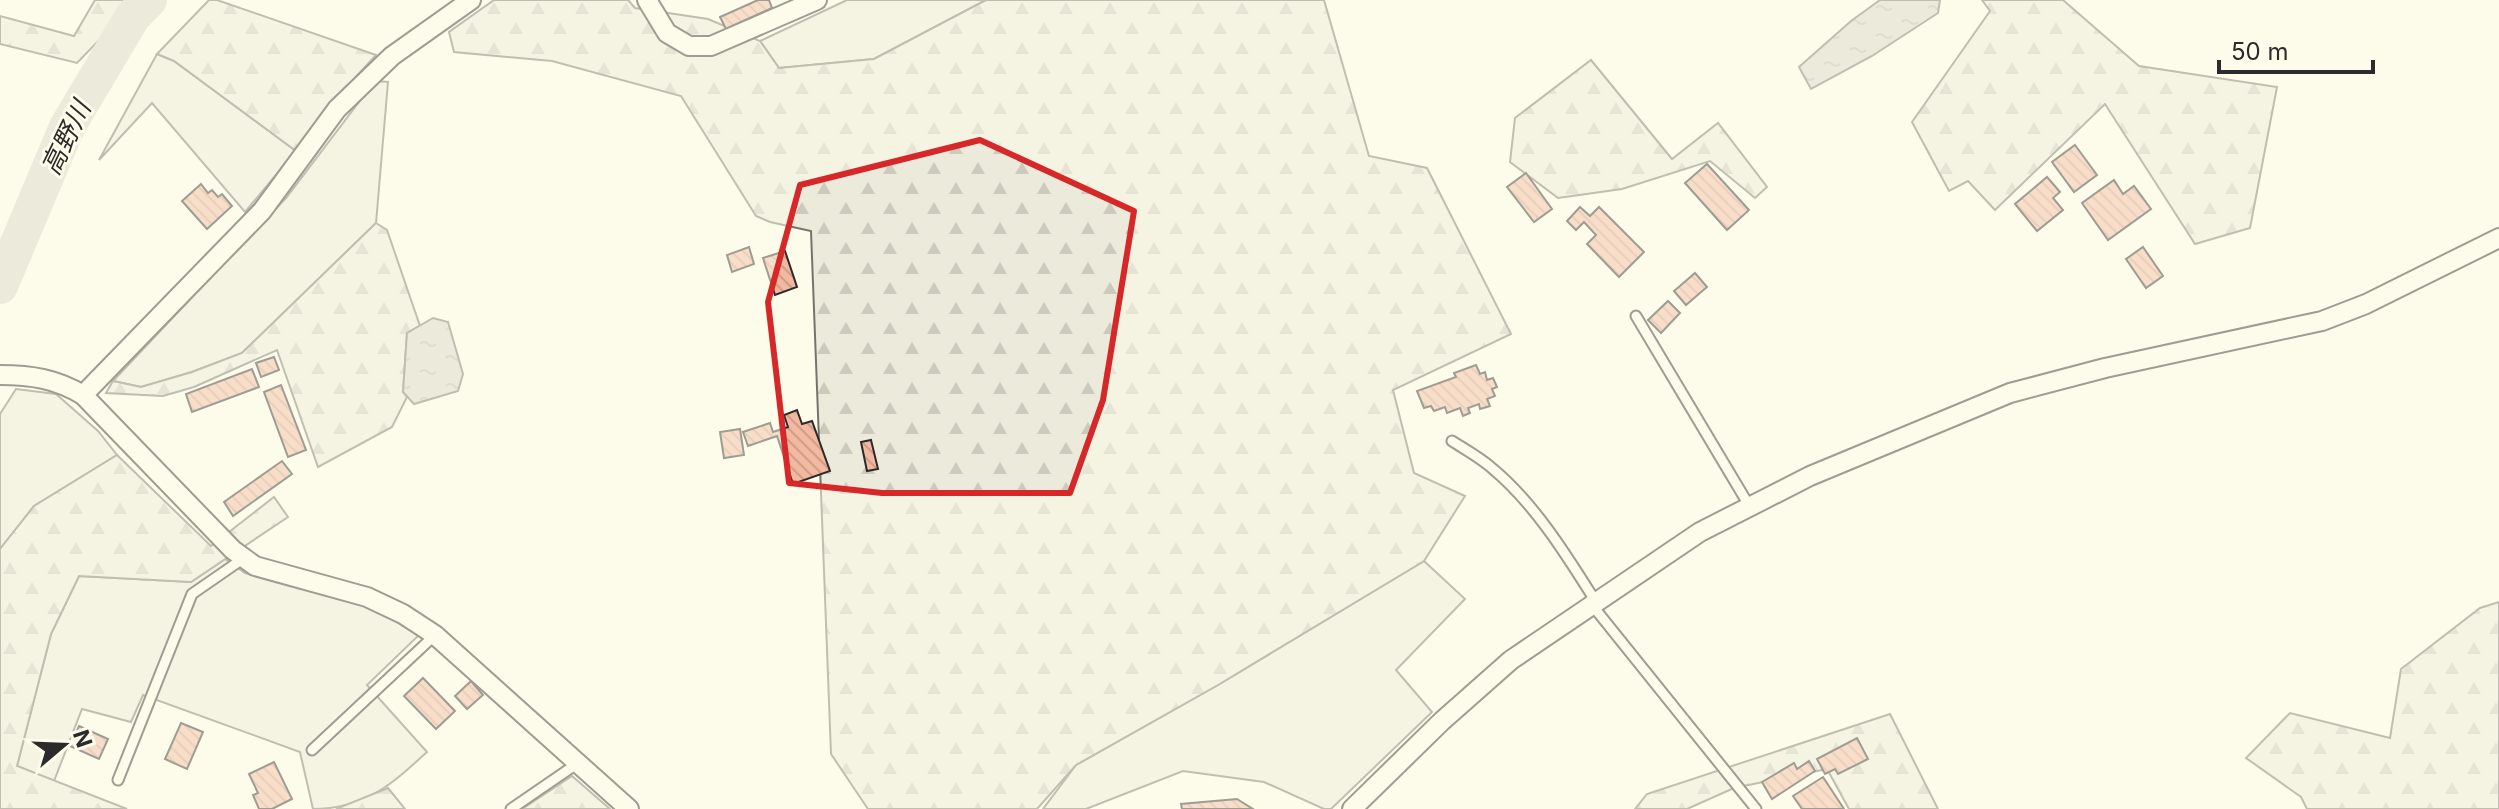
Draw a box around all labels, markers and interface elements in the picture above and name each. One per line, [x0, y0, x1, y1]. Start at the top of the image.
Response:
scale bar [2219, 24, 2373, 74]
text: 50 m [2231, 37, 2289, 66]
water label: 高野川 [35, 93, 98, 180]
north arrow [24, 705, 104, 785]
text: N [68, 726, 98, 751]

